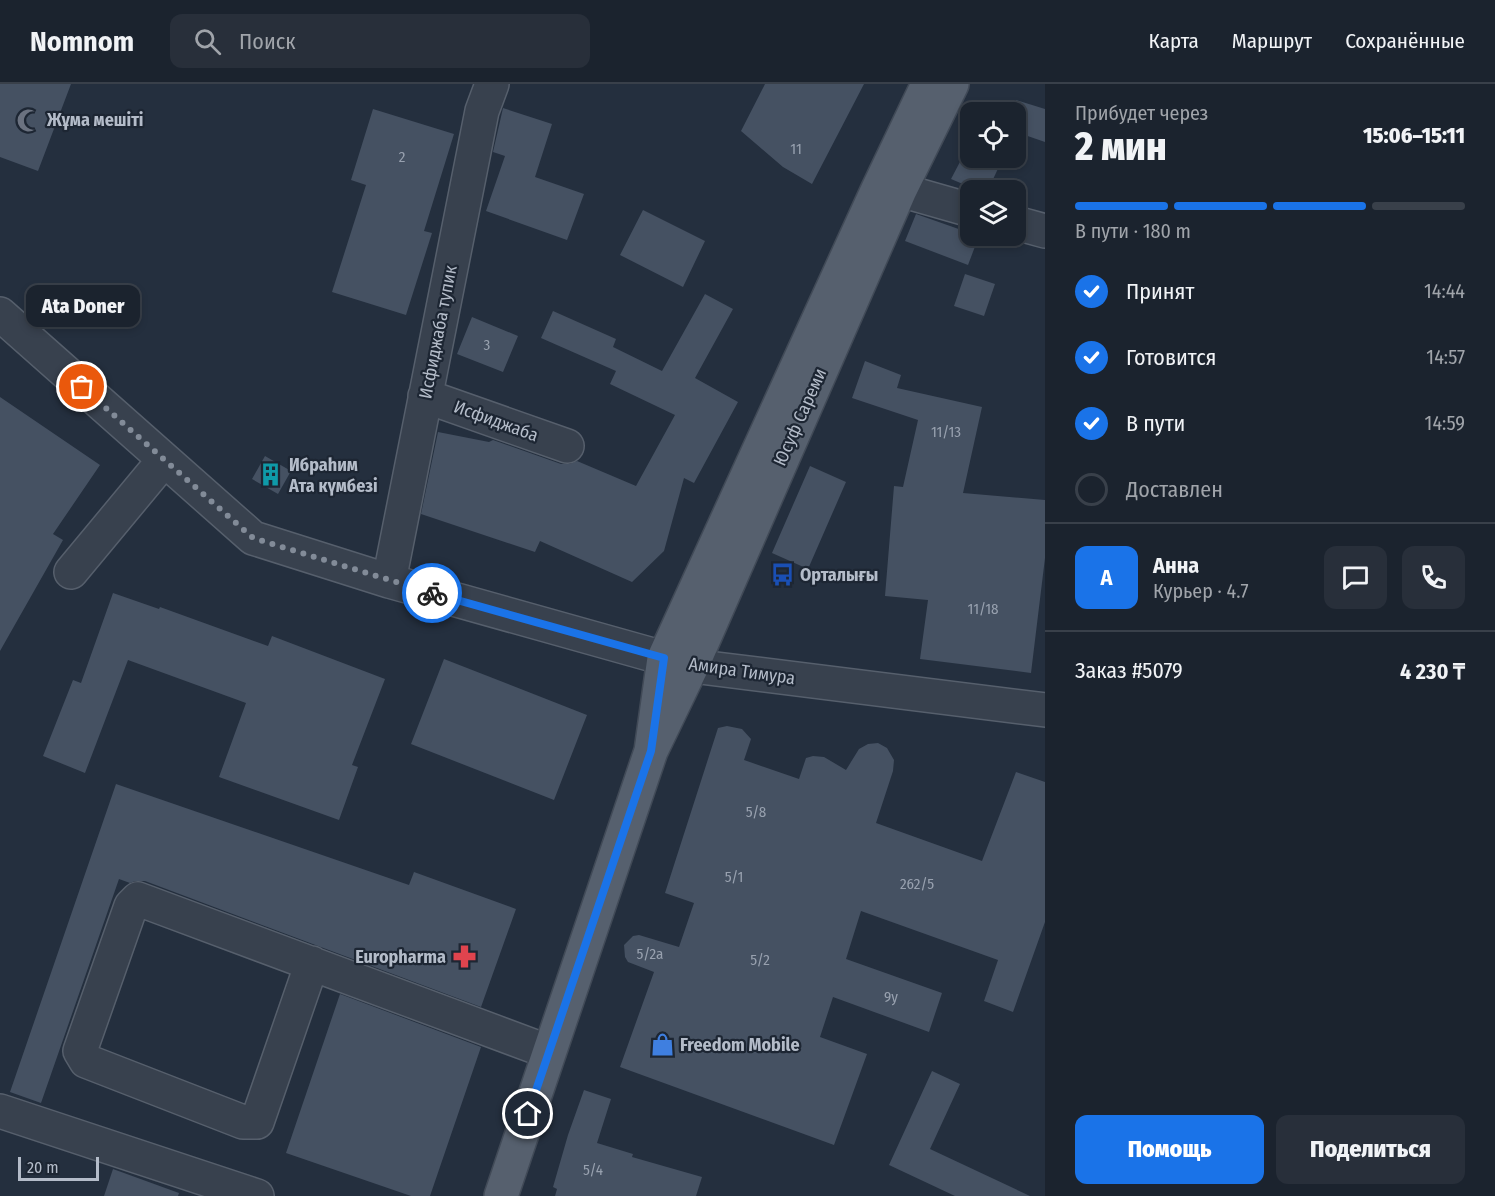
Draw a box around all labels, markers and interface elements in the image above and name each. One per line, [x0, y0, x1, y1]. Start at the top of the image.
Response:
search box [170, 14, 590, 68]
text: Nomnom [30, 25, 134, 58]
icon: search [191, 25, 224, 58]
text: Поиск [239, 28, 295, 55]
text: Карта [1149, 28, 1199, 54]
text: Маршрут [1232, 28, 1312, 54]
text: Сохранённые [1345, 28, 1465, 54]
text: Прибудет через [1075, 101, 1208, 125]
map controls [960, 102, 1026, 246]
button: locate [960, 102, 1026, 168]
mosque icon: Жұма мешіті [16, 107, 42, 133]
place label: Жұма мешіті [46, 109, 144, 131]
text: 15:06–15:11 [1363, 122, 1465, 149]
text: 2 мин [1075, 124, 1167, 170]
house number: 11 [790, 140, 802, 158]
house number: 2 [399, 148, 406, 166]
button: layers [960, 180, 1026, 246]
text: В пути · 180 m [1075, 219, 1191, 243]
street label: Исфиджаба тупик [414, 263, 462, 401]
icon: check [1075, 275, 1108, 308]
text: Принят [1126, 278, 1194, 305]
text: 14:44 [1424, 279, 1465, 303]
callout: Ata Doner [25, 285, 139, 327]
text: Ata Doner [42, 294, 124, 318]
house number: 3 [484, 336, 491, 354]
icon: check [1075, 341, 1108, 374]
text: Готовится [1126, 344, 1217, 371]
text: 14:57 [1426, 345, 1465, 369]
pin [56, 361, 107, 412]
street label: Юсуф Сареми [769, 365, 831, 469]
icon: bag [65, 370, 98, 403]
street label: Исфиджаба [451, 396, 541, 447]
icon: check [1075, 407, 1108, 440]
text: В пути [1126, 410, 1185, 437]
text: 14:59 [1425, 411, 1465, 435]
house number: 11/13 [931, 423, 961, 441]
place label: Ибраhим Ата күмбезі [288, 454, 378, 497]
building icon: Ибраhим Ата күмбезі [258, 462, 284, 488]
text: Доставлен [1126, 476, 1223, 503]
button: chat [1324, 546, 1387, 609]
button: phone [1402, 546, 1465, 609]
text: Анна [1153, 552, 1199, 579]
bus stop icon: Орталығы [769, 562, 795, 588]
courier [402, 563, 462, 623]
place label: Орталығы [800, 564, 878, 586]
text: А [1101, 564, 1112, 591]
icon: bike [416, 577, 449, 610]
text: Курьер · 4.7 [1153, 579, 1249, 603]
house number: 11/18 [968, 600, 998, 618]
street label: Амира Тимура [687, 653, 797, 689]
text: Заказ #5079 [1075, 657, 1183, 684]
text: 4 230 ₸ [1400, 658, 1465, 685]
house number: 5/8 [746, 803, 766, 821]
house number: 5/1 [725, 868, 743, 886]
house number: 262/5 [900, 875, 934, 893]
pharmacy icon: Europharma [451, 944, 477, 970]
house number: 5/2а [637, 945, 663, 963]
place label: Europharma [355, 946, 446, 968]
house number: 5/2 [750, 951, 770, 969]
house number: 9у [884, 988, 898, 1006]
shop icon: Freedom Mobile [649, 1032, 675, 1058]
place label: Freedom Mobile [680, 1034, 800, 1056]
pin [502, 1088, 553, 1139]
icon: home [511, 1097, 544, 1130]
button: Помощь [1075, 1115, 1264, 1184]
button: Поделиться [1276, 1115, 1465, 1184]
scale bar [18, 1154, 99, 1182]
text: 20 m [27, 1158, 58, 1177]
house number: 5/4 [583, 1161, 603, 1179]

